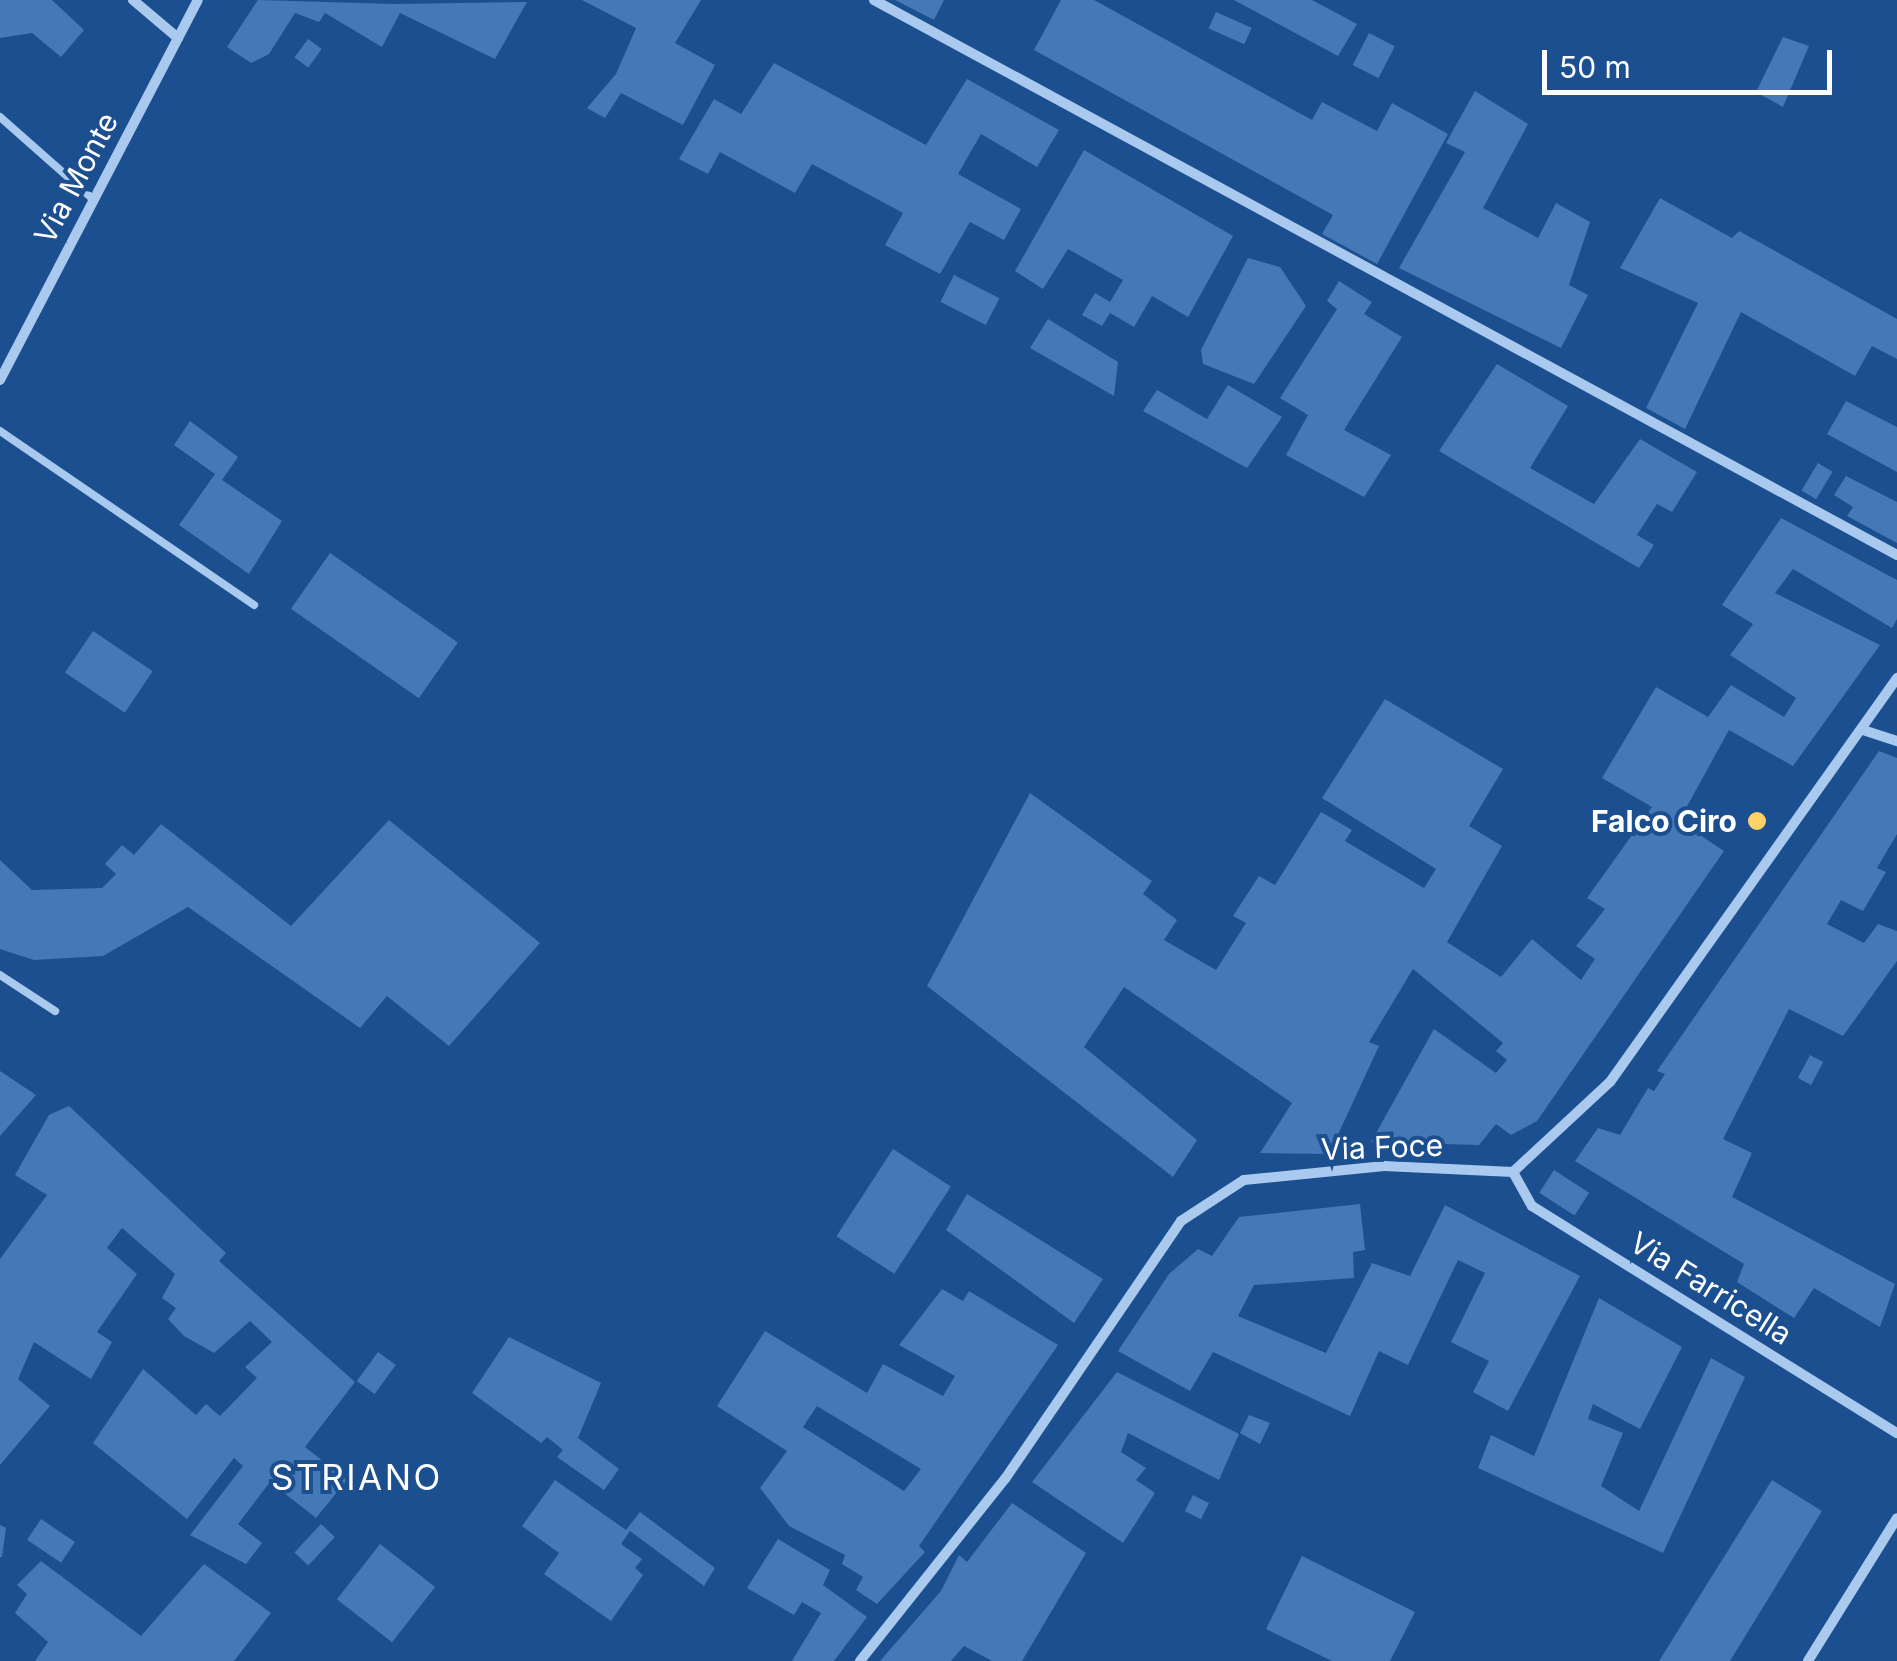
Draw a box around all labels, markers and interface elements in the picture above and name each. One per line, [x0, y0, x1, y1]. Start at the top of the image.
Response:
scale bar [1547, 30, 1837, 92]
text: 50 m [1559, 49, 1631, 85]
street label: Via Monte [27, 106, 125, 250]
place label: Falco Ciro [1591, 803, 1737, 839]
marker: Falco Ciro [1746, 810, 1768, 832]
street label: Via Foce [1320, 1127, 1444, 1167]
street label: Via Farricella [1623, 1224, 1799, 1352]
district label: STRIANO [271, 1456, 443, 1498]

